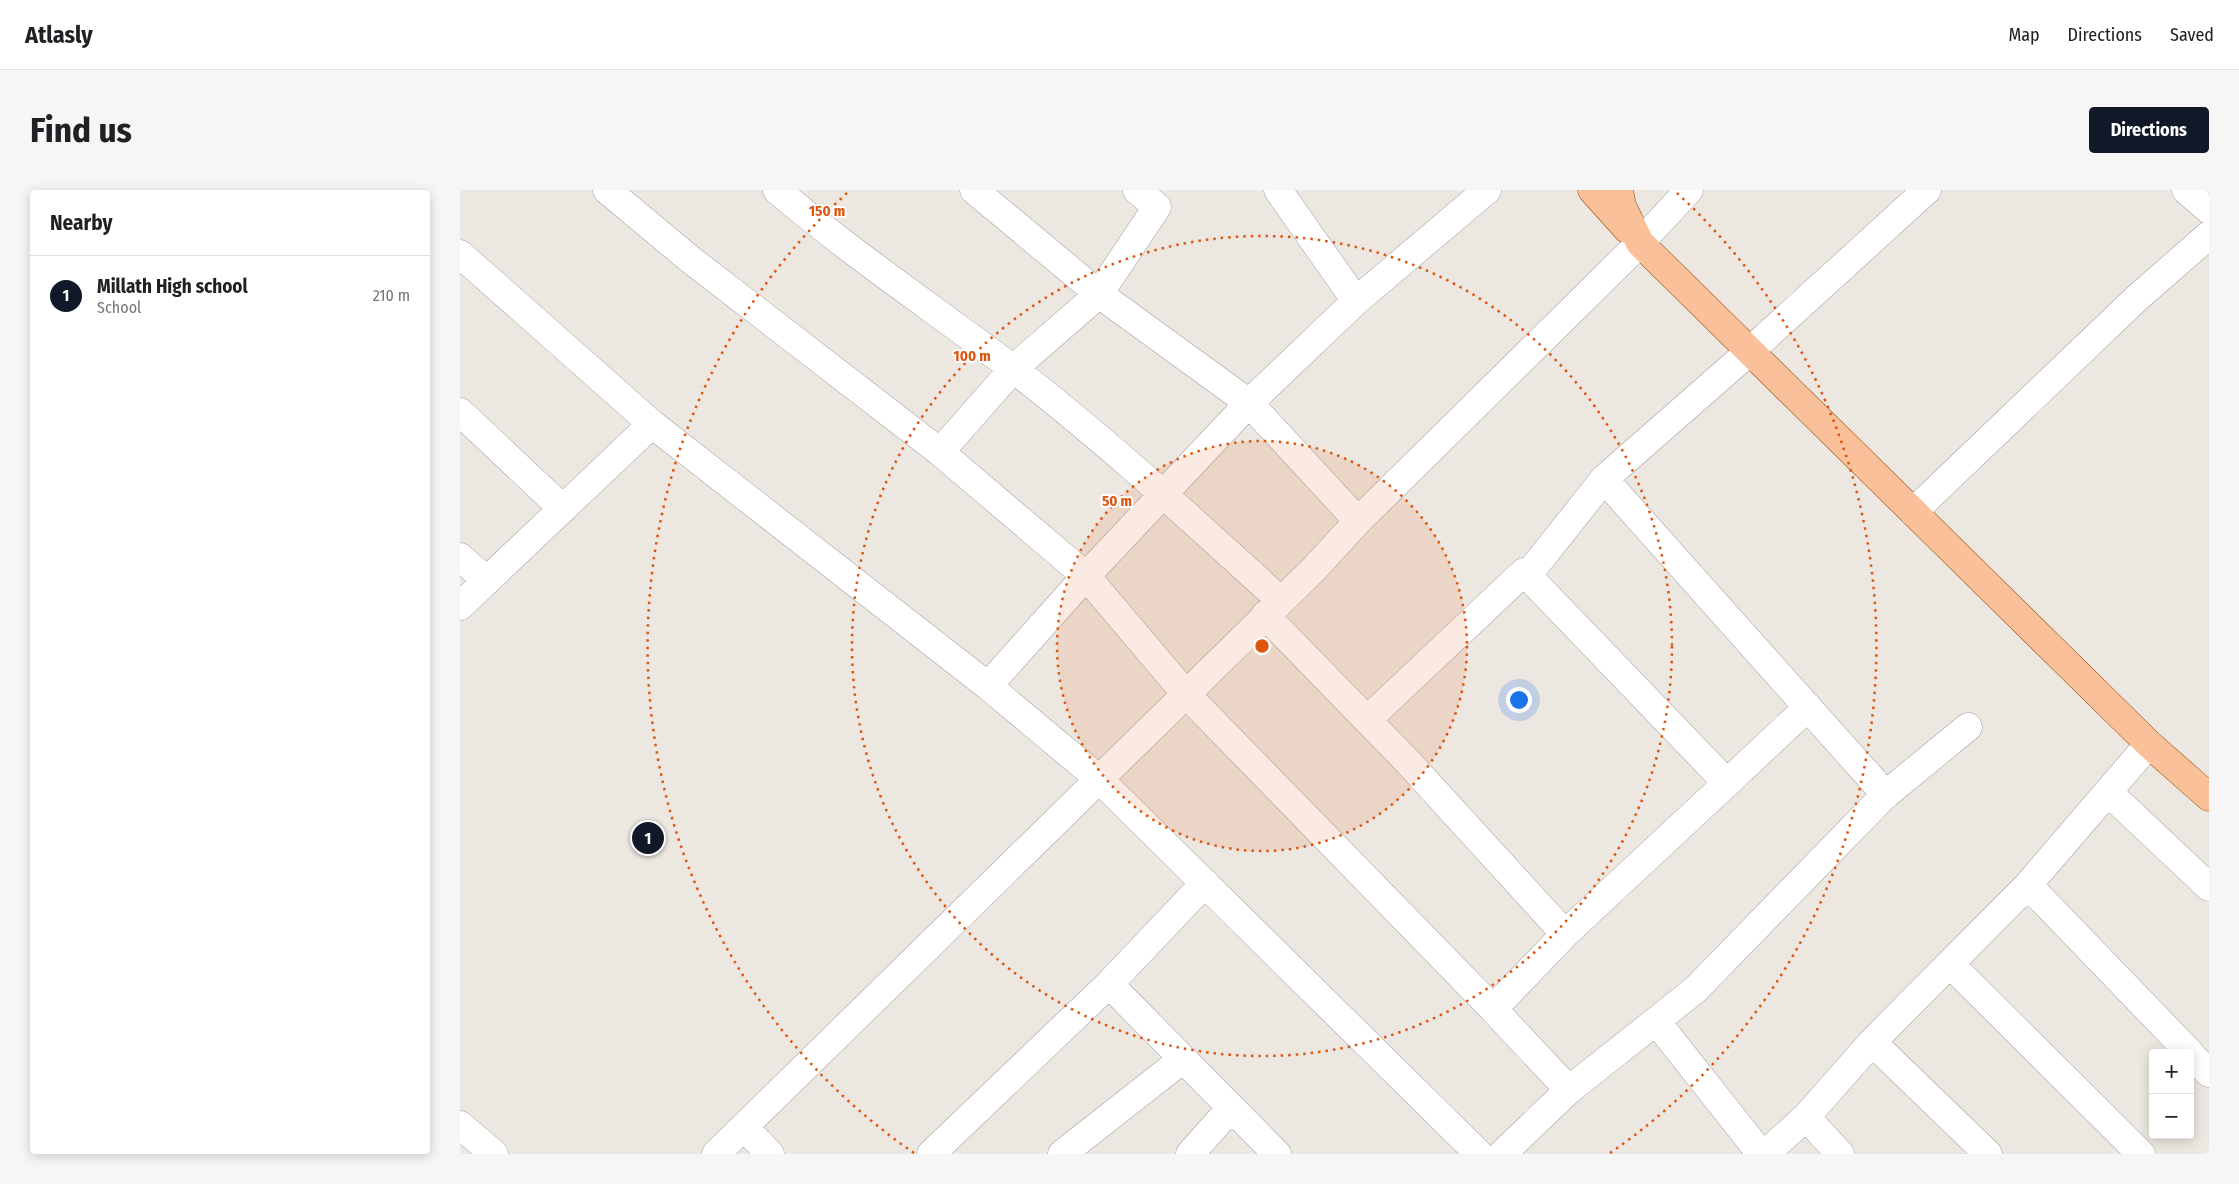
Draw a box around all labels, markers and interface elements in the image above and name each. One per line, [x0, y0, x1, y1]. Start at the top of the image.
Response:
text: Atlasly [25, 21, 93, 49]
text: Map [2008, 24, 2040, 46]
text: Directions [2068, 24, 2142, 46]
text: Saved [2170, 24, 2214, 46]
button: Directions [2089, 107, 2209, 153]
text: Find us [30, 109, 132, 151]
text: 150 m [809, 202, 845, 220]
text: Nearby [50, 210, 112, 236]
text: Millath High school [97, 275, 248, 298]
text: 1 [63, 286, 69, 305]
text: 210 m [373, 286, 410, 305]
text: School [97, 298, 141, 317]
text: 100 m [953, 347, 991, 365]
text: 50 m [1102, 492, 1132, 510]
centre of rings [1253, 637, 1271, 655]
your location [1506, 687, 1532, 713]
pin: 1 [632, 819, 664, 857]
map controls [2149, 1049, 2194, 1139]
button: + [2149, 1049, 2194, 1094]
button: − [2149, 1094, 2194, 1139]

